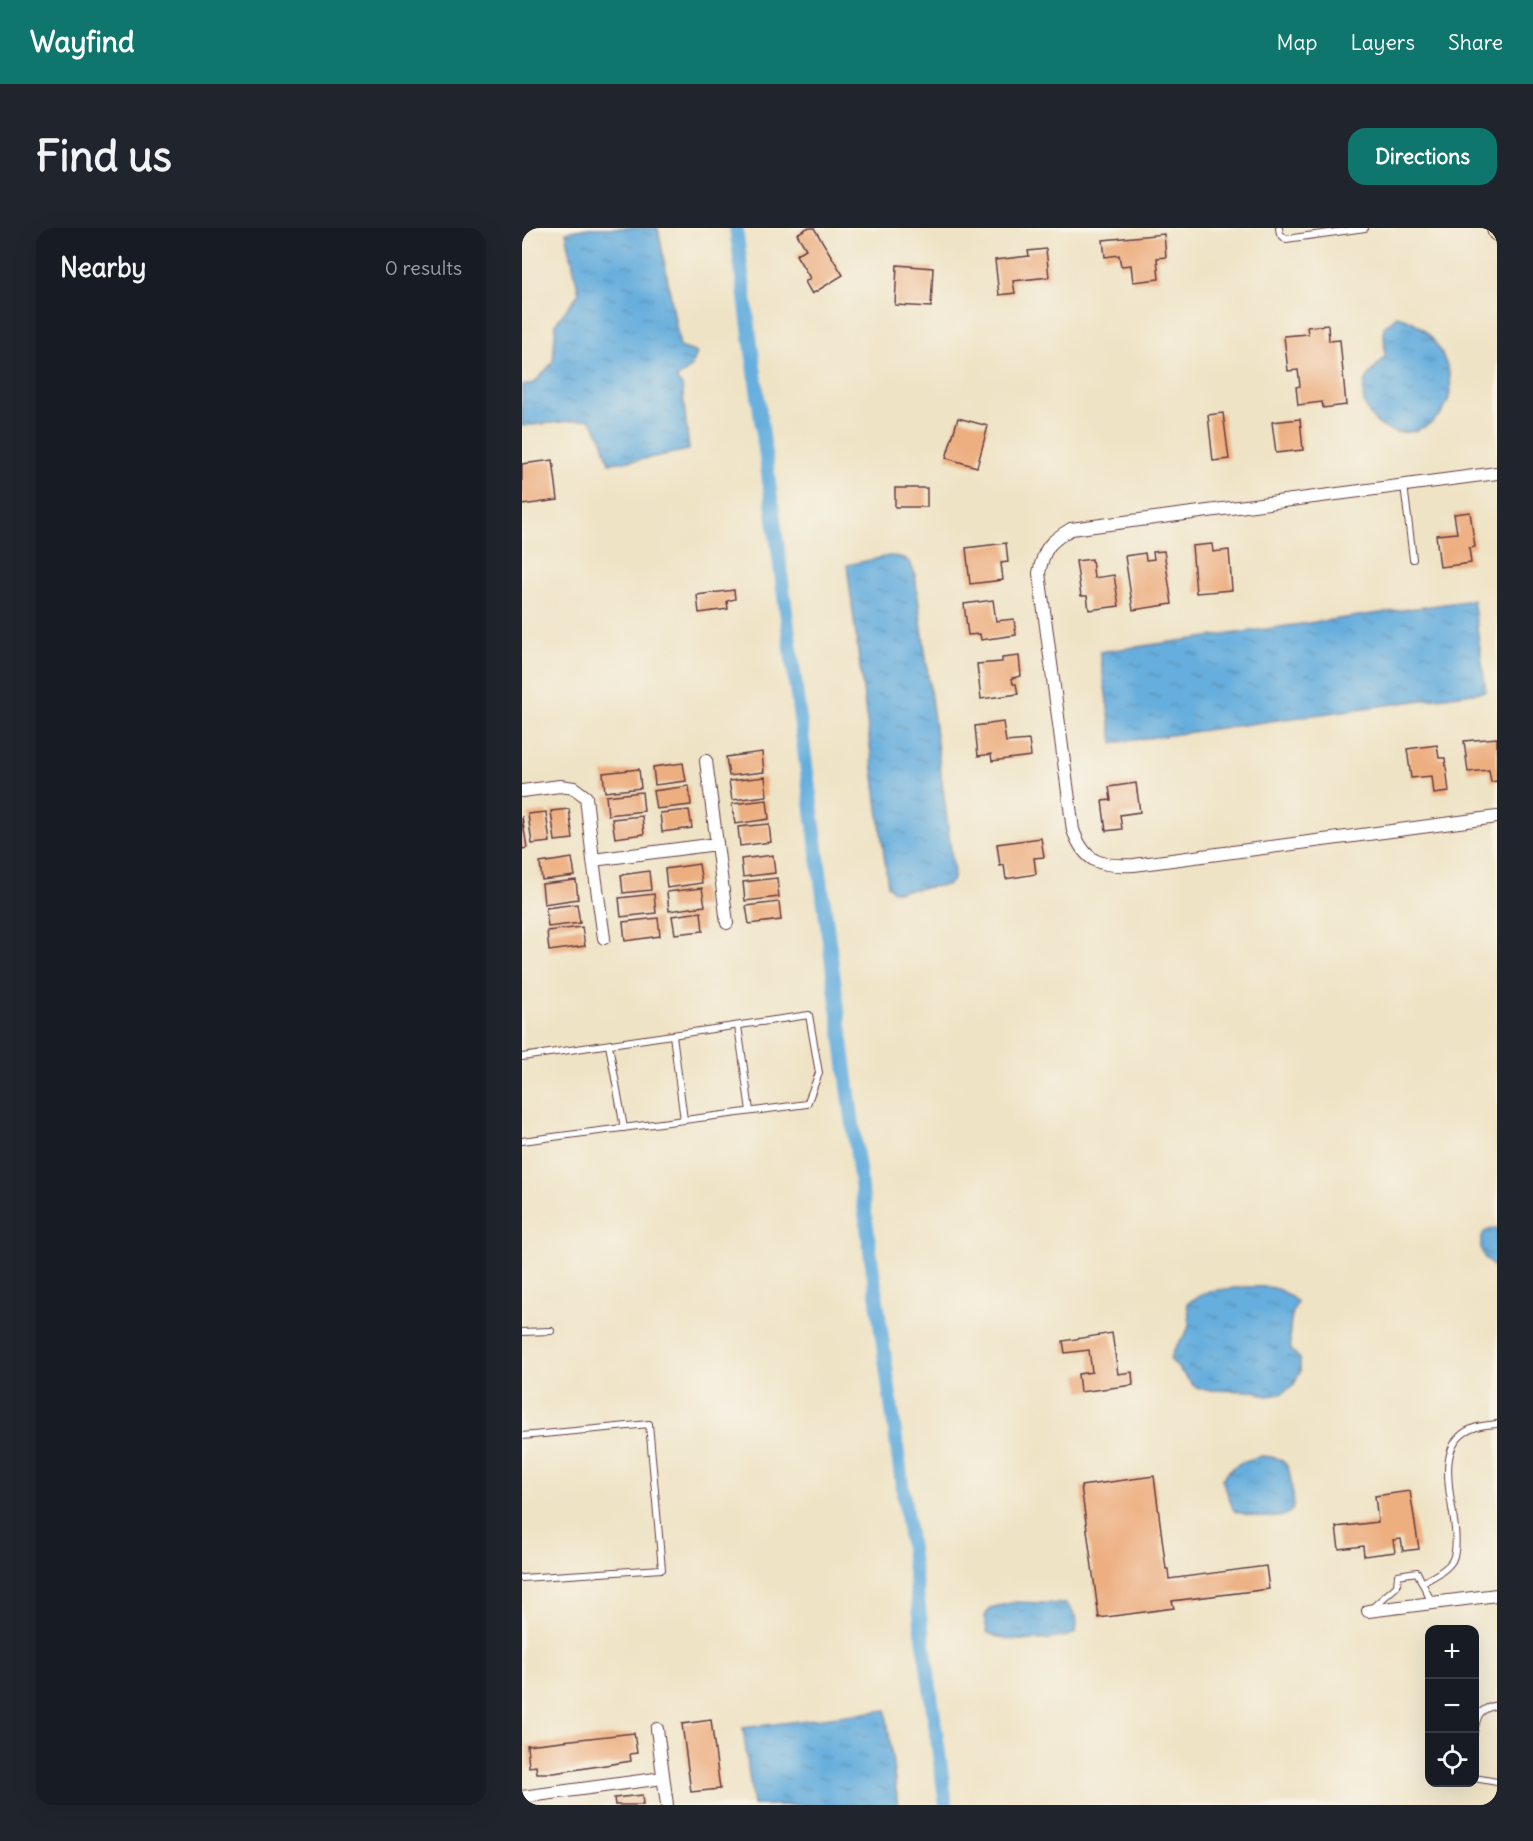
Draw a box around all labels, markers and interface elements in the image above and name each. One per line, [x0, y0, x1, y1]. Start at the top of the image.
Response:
text: Wayfind [30, 24, 134, 60]
text: Map [1277, 29, 1317, 56]
text: Layers [1350, 29, 1415, 56]
text: Share [1448, 29, 1503, 56]
button: Directions [1348, 128, 1497, 185]
text: Find us [36, 130, 172, 182]
text: Nearby [60, 251, 146, 284]
text: 0 results [385, 255, 462, 280]
map controls [1425, 1625, 1479, 1787]
button: + [1425, 1625, 1479, 1679]
button: − [1425, 1679, 1479, 1733]
button: locate [1425, 1733, 1479, 1787]

